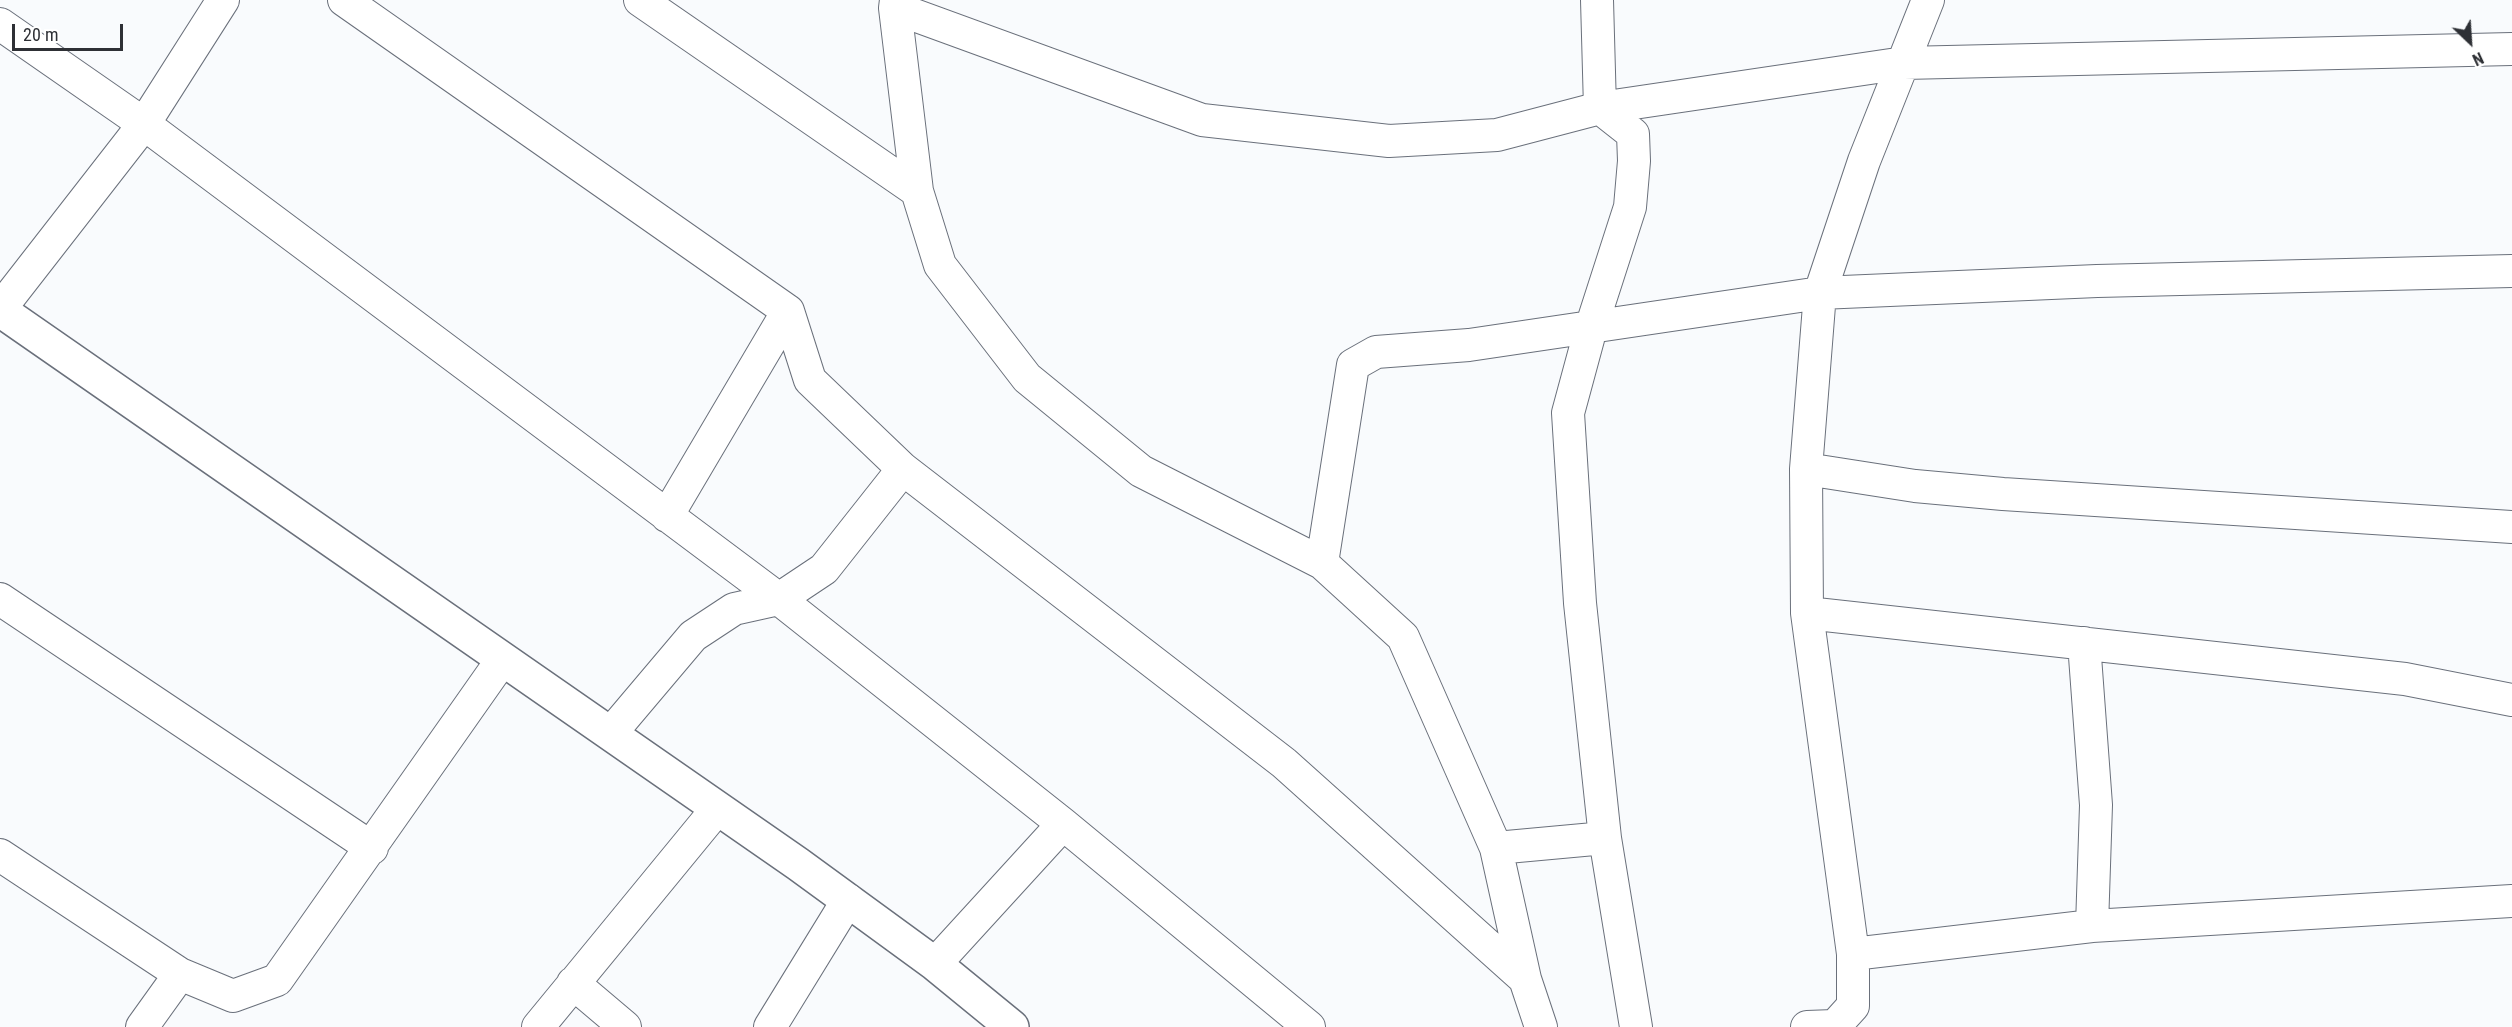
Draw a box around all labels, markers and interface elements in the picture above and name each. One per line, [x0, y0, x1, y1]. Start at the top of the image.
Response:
scale bar [15, 12, 126, 50]
north arrow [2440, 12, 2500, 72]
text: 20 m [23, 24, 58, 45]
text: N [2469, 48, 2486, 69]

